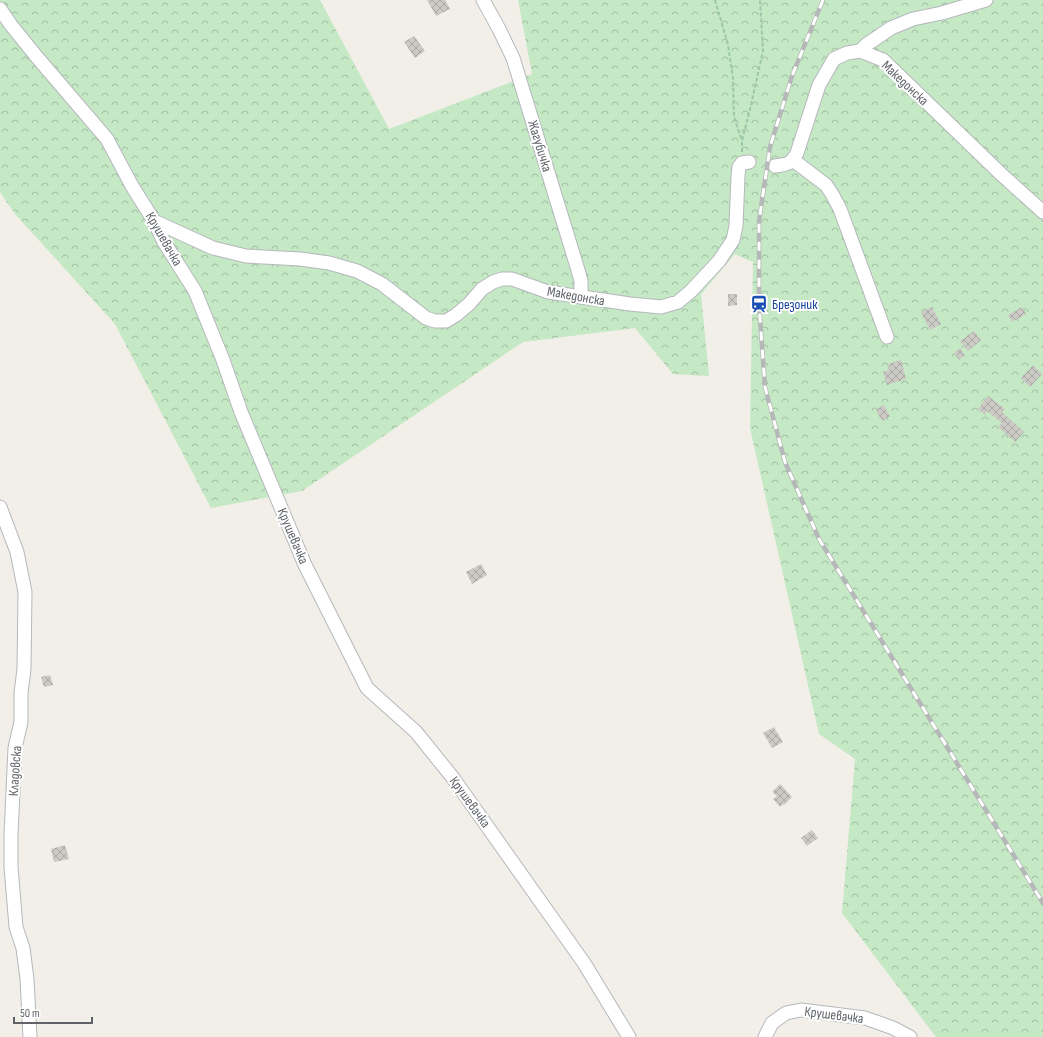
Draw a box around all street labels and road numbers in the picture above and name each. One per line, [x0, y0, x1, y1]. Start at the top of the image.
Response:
street label: Македонска [878, 57, 932, 109]
street label: Жагубичка [524, 118, 556, 174]
street label: Крушевачка [142, 209, 186, 269]
street label: Македонска [546, 283, 606, 309]
street label: Крушевачка [274, 505, 312, 567]
street label: Кладовска [5, 745, 25, 797]
street label: Крушевачка [446, 773, 494, 831]
street label: Крушевачка [804, 1003, 864, 1027]

